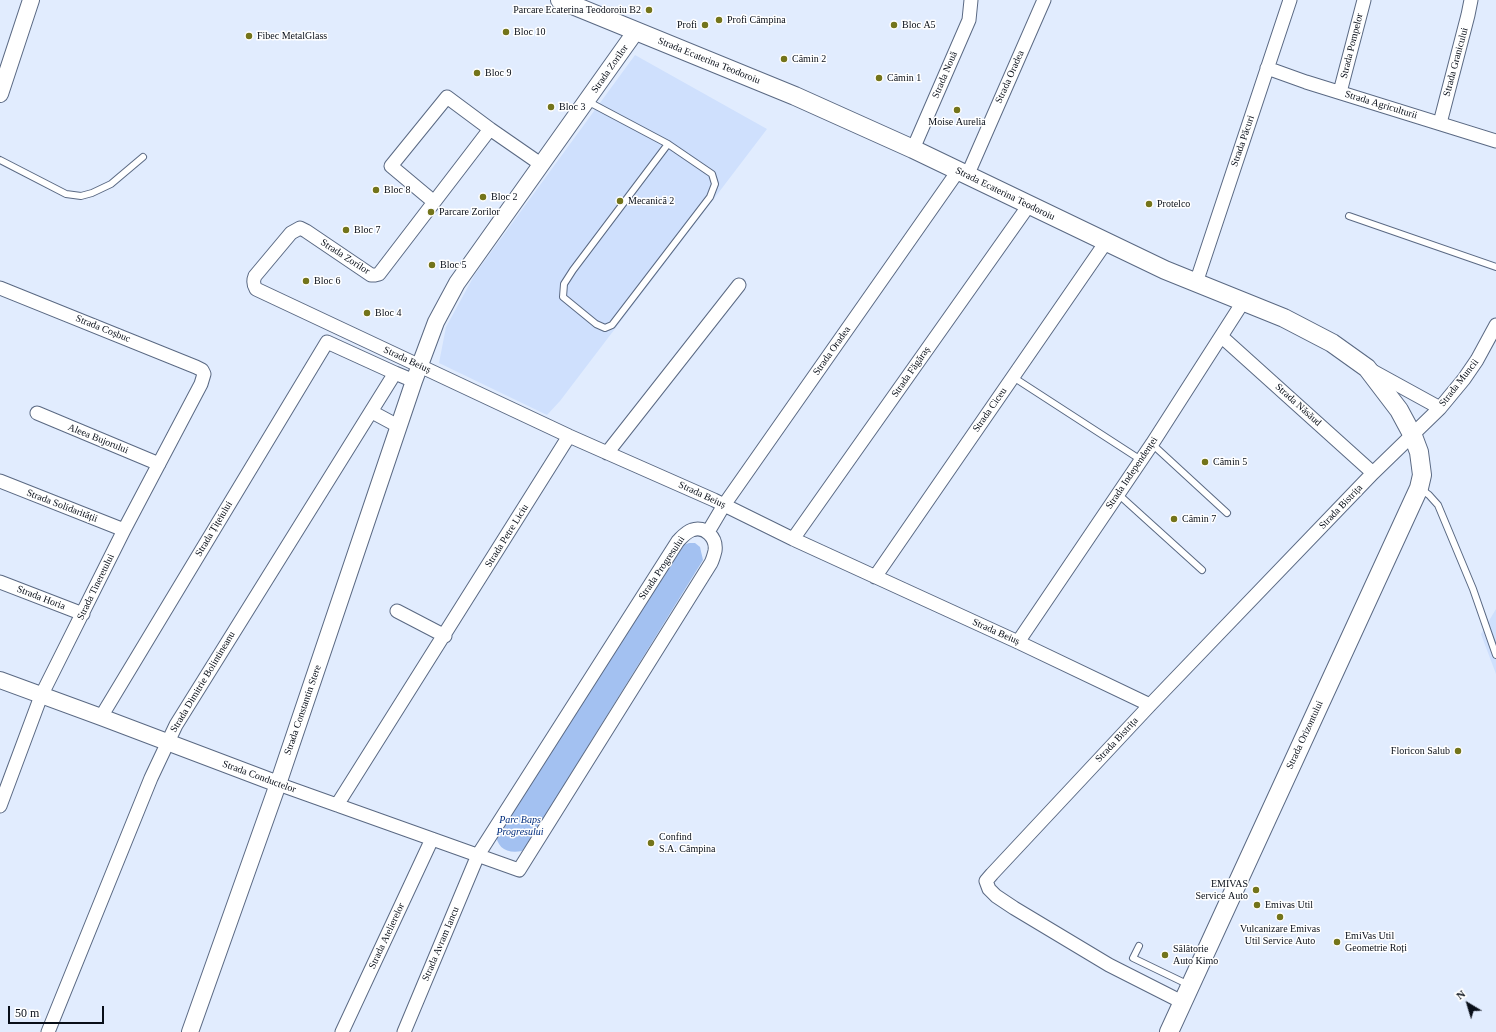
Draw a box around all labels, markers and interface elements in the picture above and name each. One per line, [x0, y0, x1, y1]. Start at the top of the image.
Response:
place label: Parcare Ecaterina Teodoroiu B2 [513, 4, 641, 16]
marker: Parcare Ecaterina Teodoroiu B2 [644, 5, 654, 15]
street label: Strada Pompelor [1338, 12, 1366, 80]
place label: Profi Câmpina [727, 14, 786, 26]
marker: Profi Câmpina [714, 15, 724, 25]
place label: Profi [677, 19, 697, 31]
place label: Bloc A5 [902, 19, 936, 31]
marker: Profi [700, 20, 710, 30]
marker: Bloc A5 [889, 20, 899, 30]
place label: Bloc 10 [514, 26, 545, 38]
street label: Strada Granicului [1441, 26, 1471, 98]
marker: Bloc 10 [501, 27, 511, 37]
place label: Fibec MetalGlass [257, 30, 327, 42]
marker: Fibec MetalGlass [244, 31, 254, 41]
street label: Strada Ecaterina Teodoroiu [656, 35, 762, 87]
street label: Strada Zorilor [589, 42, 631, 96]
street label: Strada Oradea [993, 49, 1027, 105]
street label: Strada Nouă [930, 50, 960, 100]
place label: Cămin 2 [792, 53, 826, 65]
marker: Cămin 2 [779, 54, 789, 64]
place label: Bloc 9 [485, 67, 511, 79]
marker: Bloc 9 [472, 68, 482, 78]
place label: Cămin 1 [887, 72, 921, 84]
marker: Cămin 1 [874, 73, 884, 83]
street label: Strada Agriculturii [1343, 88, 1419, 122]
place label: Bloc 3 [559, 101, 585, 113]
marker: Bloc 3 [546, 102, 556, 112]
marker: Moise Aurelia [952, 105, 962, 115]
street label: Strada Păcuri [1229, 114, 1257, 168]
place label: Moise Aurelia [928, 116, 986, 128]
street label: Strada Ecaterina Teodoroiu [953, 165, 1057, 223]
place label: Bloc 8 [384, 184, 410, 196]
marker: Bloc 8 [371, 185, 381, 195]
place label: Bloc 2 [491, 191, 517, 203]
marker: Bloc 2 [478, 192, 488, 202]
place label: Mecanică 2 [628, 195, 674, 207]
marker: Mecanică 2 [615, 196, 625, 206]
place label: Protelco [1157, 198, 1190, 210]
marker: Protelco [1144, 199, 1154, 209]
place label: Parcare Zorilor [439, 206, 500, 218]
marker: Parcare Zorilor [426, 207, 436, 217]
place label: Bloc 7 [354, 224, 380, 236]
marker: Bloc 7 [341, 225, 351, 235]
street label: Strada Zorilor [318, 237, 372, 277]
place label: Bloc 5 [440, 259, 466, 271]
marker: Bloc 5 [427, 260, 437, 270]
place label: Bloc 6 [314, 275, 340, 287]
marker: Bloc 6 [301, 276, 311, 286]
place label: Bloc 4 [375, 307, 401, 319]
marker: Bloc 4 [362, 308, 372, 318]
street label: Strada Coșbuc [74, 313, 132, 345]
street label: Strada Oradea [811, 324, 853, 378]
street label: Strada Beiuș [381, 344, 433, 376]
street label: Strada Făgăraș [889, 344, 933, 400]
street label: Strada Muncii [1437, 357, 1481, 409]
street label: Strada Năsăud [1272, 381, 1324, 429]
street label: Strada Ciceu [970, 386, 1010, 434]
street label: Aleea Bujorului [66, 421, 130, 457]
street label: Strada Independenței [1103, 435, 1161, 511]
place label: Cămin 5 [1213, 456, 1247, 468]
marker: Cămin 5 [1200, 457, 1210, 467]
street label: Strada Beiuș [676, 479, 728, 511]
street label: Strada Bistrița [1317, 482, 1365, 532]
street label: Strada Solidarității [25, 487, 99, 525]
street label: Strada Țițeiului [193, 499, 235, 559]
street label: Strada Petre Liciu [483, 502, 531, 570]
place label: Cămin 7 [1182, 513, 1216, 525]
marker: Cămin 7 [1169, 514, 1179, 524]
street label: Strada Progresului [636, 534, 688, 602]
street label: Strada Tineretului [75, 552, 117, 622]
street label: Strada Horia [15, 583, 67, 613]
street label: Strada Beiuș [970, 616, 1022, 648]
street label: Strada Dimitrie Bolintineanu [168, 629, 238, 735]
street label: Strada Constantin Stere [282, 663, 324, 757]
street label: Strada Orizontului [1284, 699, 1326, 771]
street label: Strada Bistrița [1093, 715, 1141, 765]
place label: Floricon Salub [1391, 745, 1450, 757]
marker: Floricon Salub [1453, 746, 1463, 756]
street label: Strada Conductelor [221, 758, 297, 796]
park label: Parc Baps Progresului [496, 814, 544, 838]
place label: Confind S.A. Câmpina [659, 831, 715, 854]
marker: Confind S.A. Câmpina [646, 838, 656, 848]
place label: EMIVAS Service Auto [1196, 878, 1248, 902]
marker: EMIVAS Service Auto [1251, 885, 1261, 895]
place label: Emivas Util [1265, 899, 1313, 911]
marker: Emivas Util [1252, 900, 1262, 910]
street label: Strada Atelierelor [366, 901, 408, 971]
street label: Strada Avram Iancu [420, 905, 462, 983]
marker: Vulcanizare Emivas Util Service Auto [1275, 912, 1285, 922]
place label: Vulcanizare Emivas Util Service Auto [1240, 923, 1320, 946]
place label: EmiVas Util Geometrie Roți [1345, 930, 1407, 954]
marker: EmiVas Util Geometrie Roți [1332, 937, 1342, 947]
place label: Sălătorie Auto Kimo [1173, 943, 1218, 966]
marker: Sălătorie Auto Kimo [1160, 950, 1170, 960]
north arrow [1448, 984, 1488, 1024]
text: N [1454, 987, 1467, 1002]
scale bar [10, 998, 106, 1024]
text: 50 m [15, 1006, 39, 1020]

